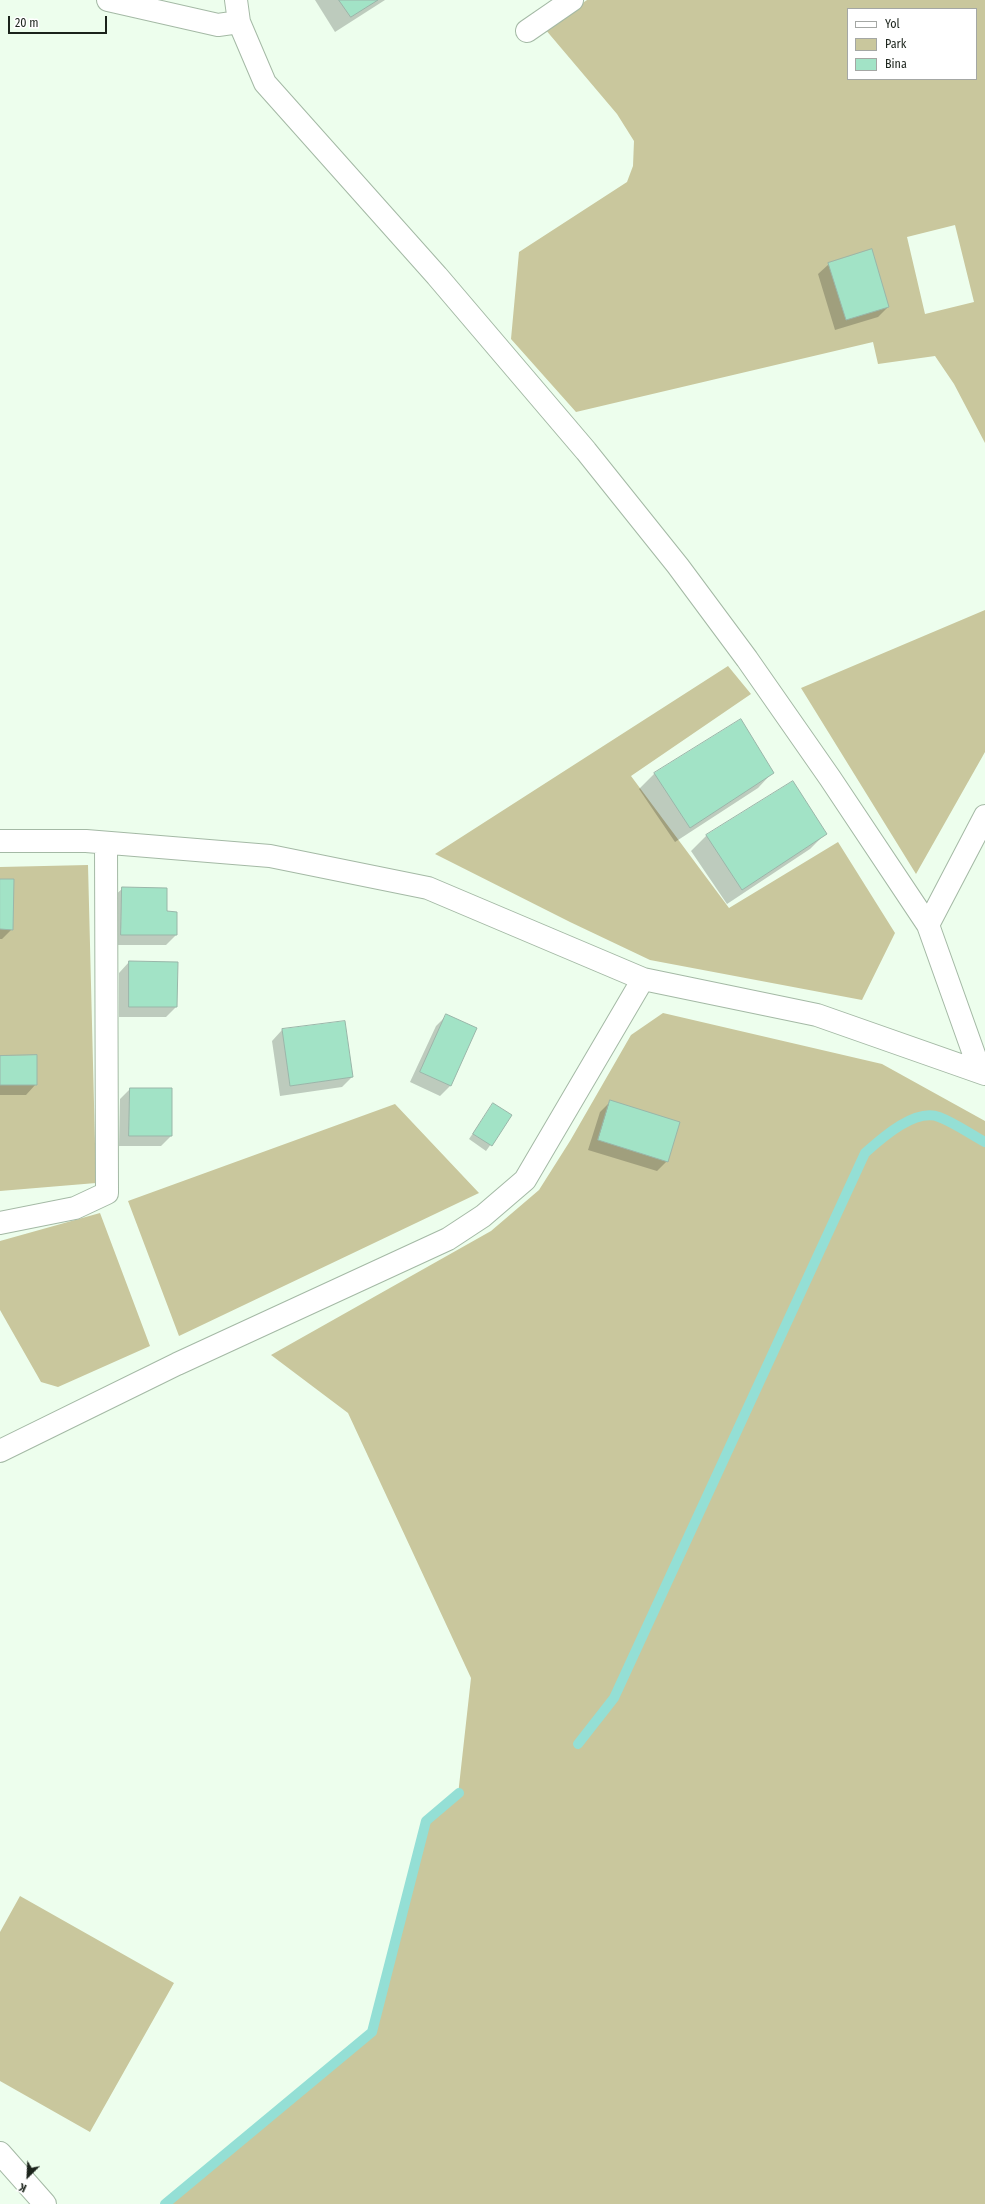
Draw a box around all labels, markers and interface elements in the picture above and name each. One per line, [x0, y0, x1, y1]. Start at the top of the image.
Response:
scale bar [10, 8, 109, 34]
legend [847, 8, 977, 80]
text: 20 m [15, 16, 39, 30]
text: Yol [885, 17, 900, 31]
text: Park [885, 37, 906, 51]
text: Bina [885, 57, 907, 71]
north arrow [8, 2156, 48, 2196]
text: K [17, 2180, 28, 2195]

